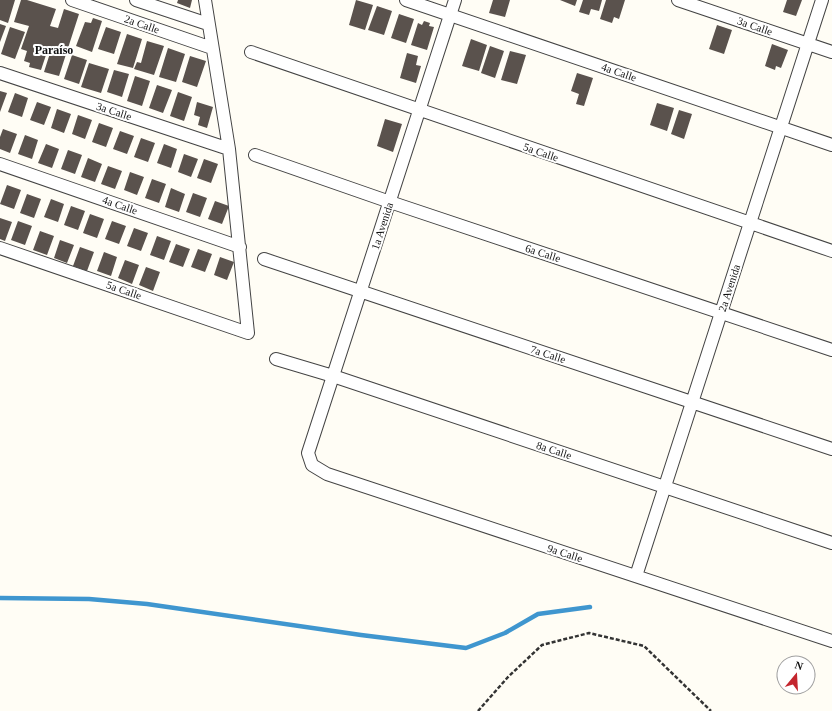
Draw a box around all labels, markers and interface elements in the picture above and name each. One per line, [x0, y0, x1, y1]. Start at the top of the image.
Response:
street label: 2a Calle [123, 12, 161, 36]
street label: 3a Calle [736, 14, 774, 38]
district label: Paraíso [35, 43, 73, 57]
street label: 4a Calle [600, 60, 638, 84]
street label: 3a Calle [95, 100, 133, 122]
street label: 5a Calle [522, 140, 560, 164]
street label: 4a Calle [101, 193, 139, 217]
street label: 1a Avenida [369, 201, 395, 251]
street label: 6a Calle [524, 242, 562, 264]
street label: 2a Avenida [716, 263, 742, 313]
street label: 5a Calle [105, 278, 143, 302]
street label: 7a Calle [529, 343, 567, 365]
street label: 8a Calle [535, 439, 573, 461]
street label: 9a Calle [546, 542, 584, 564]
north arrow [776, 655, 816, 695]
text: N [793, 659, 805, 672]

